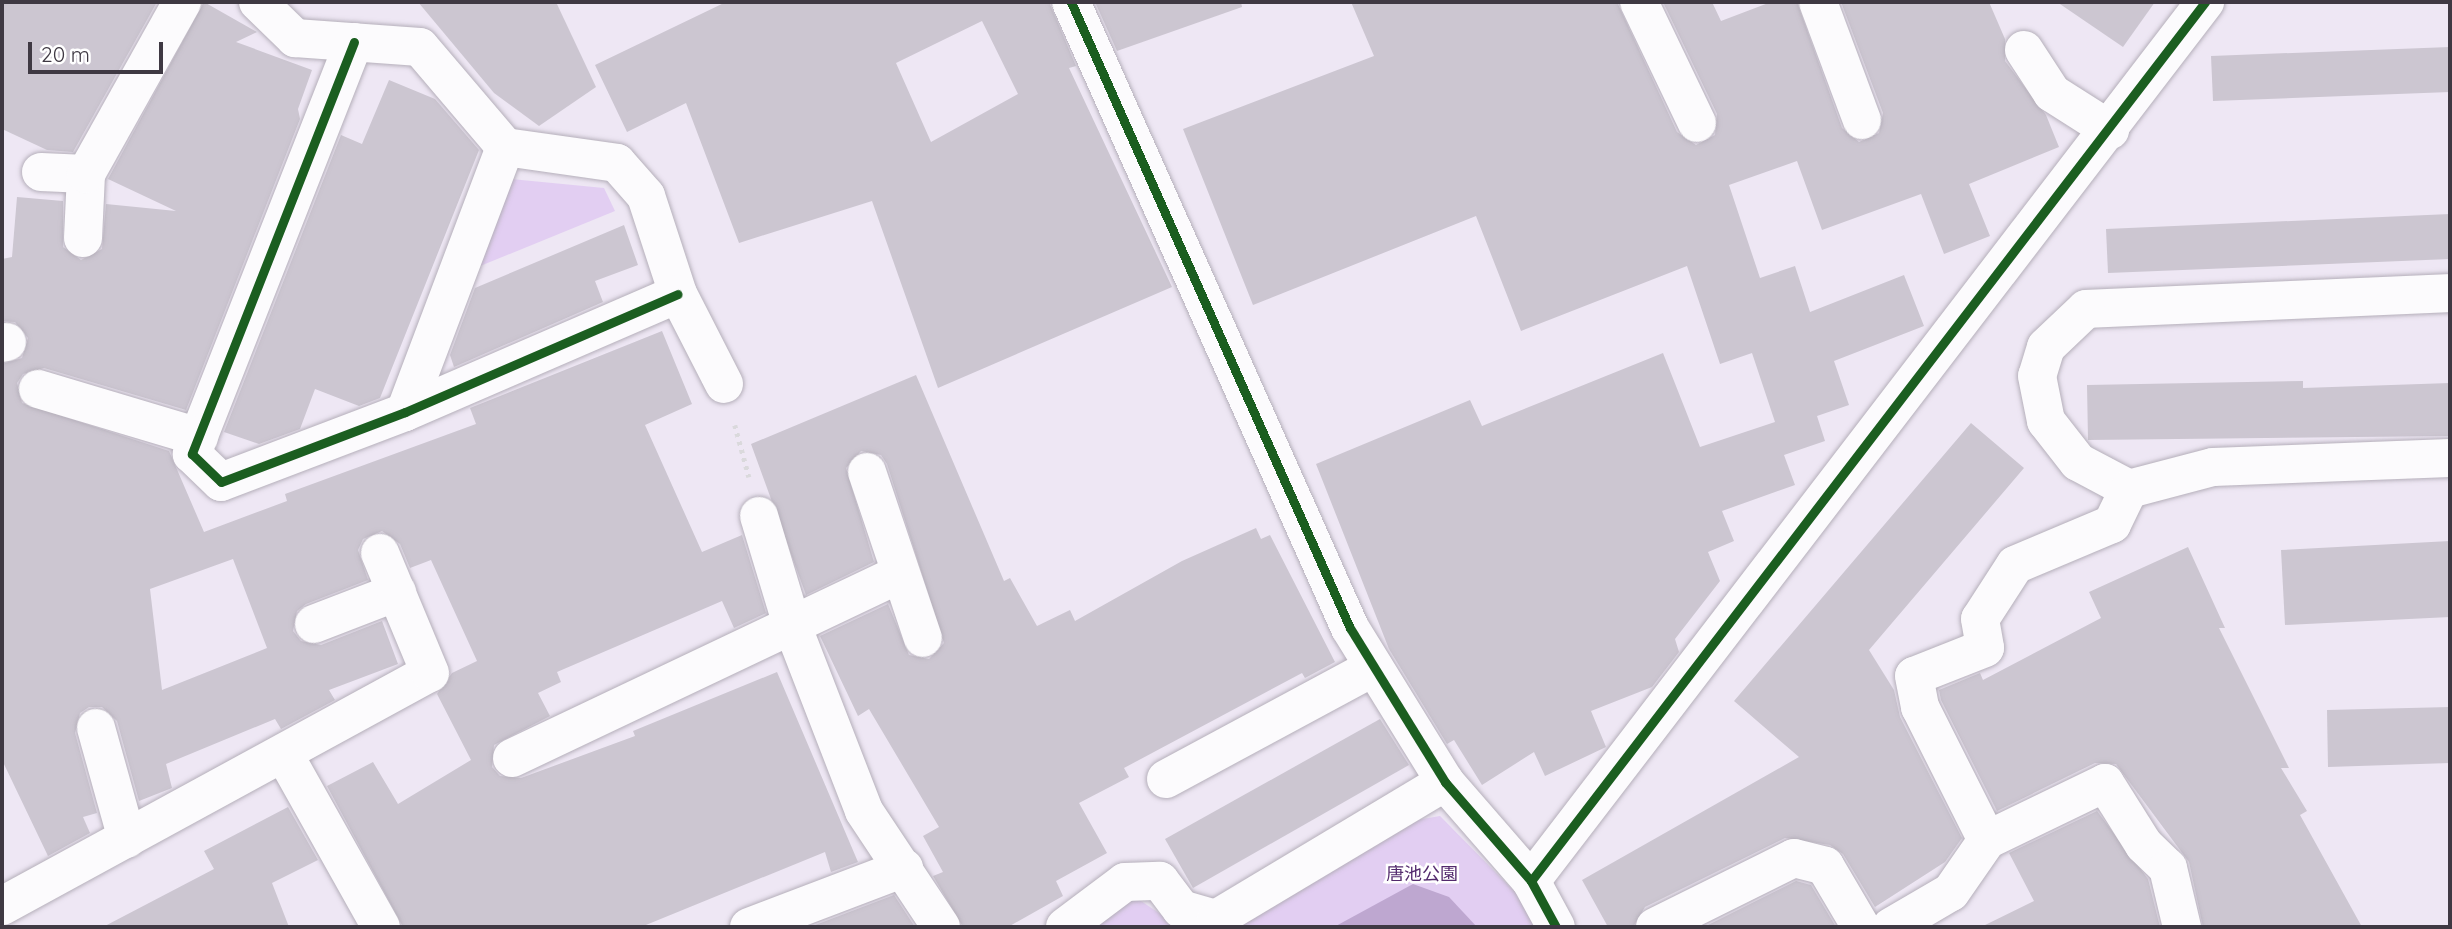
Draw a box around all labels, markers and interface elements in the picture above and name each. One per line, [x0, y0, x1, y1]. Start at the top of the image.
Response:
scale bar [32, 28, 166, 72]
text: 20 m [41, 41, 90, 67]
park label: 唐池公園 [1386, 863, 1458, 885]

